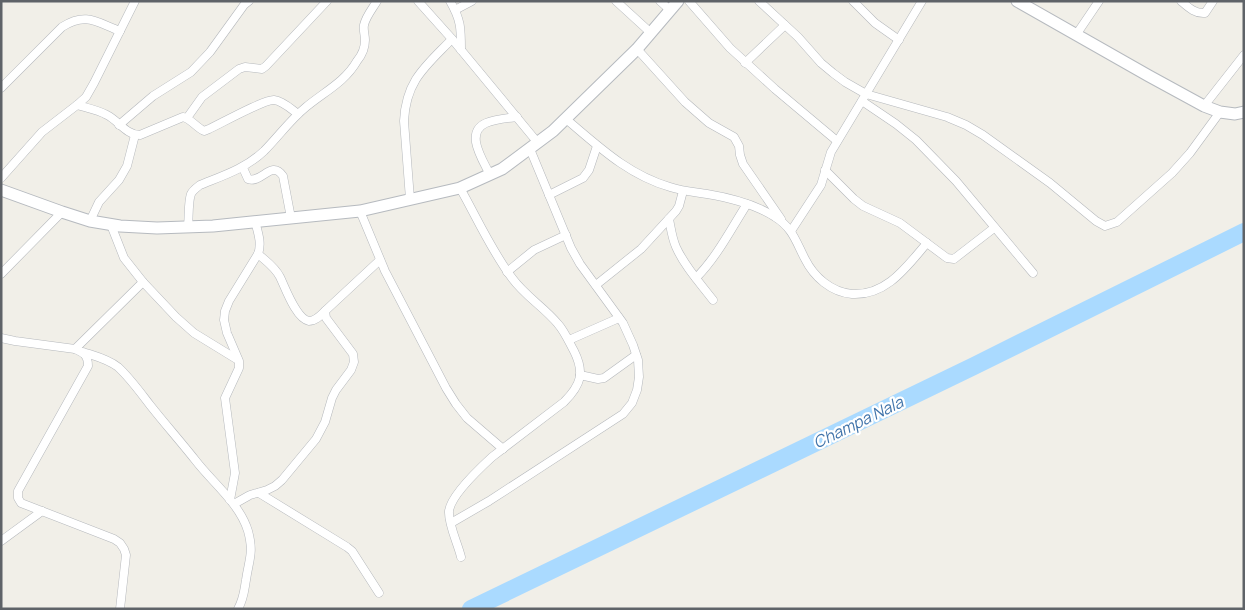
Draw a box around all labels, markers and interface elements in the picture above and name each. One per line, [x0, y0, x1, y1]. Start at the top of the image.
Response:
water label: Champa Nala [809, 390, 908, 453]

